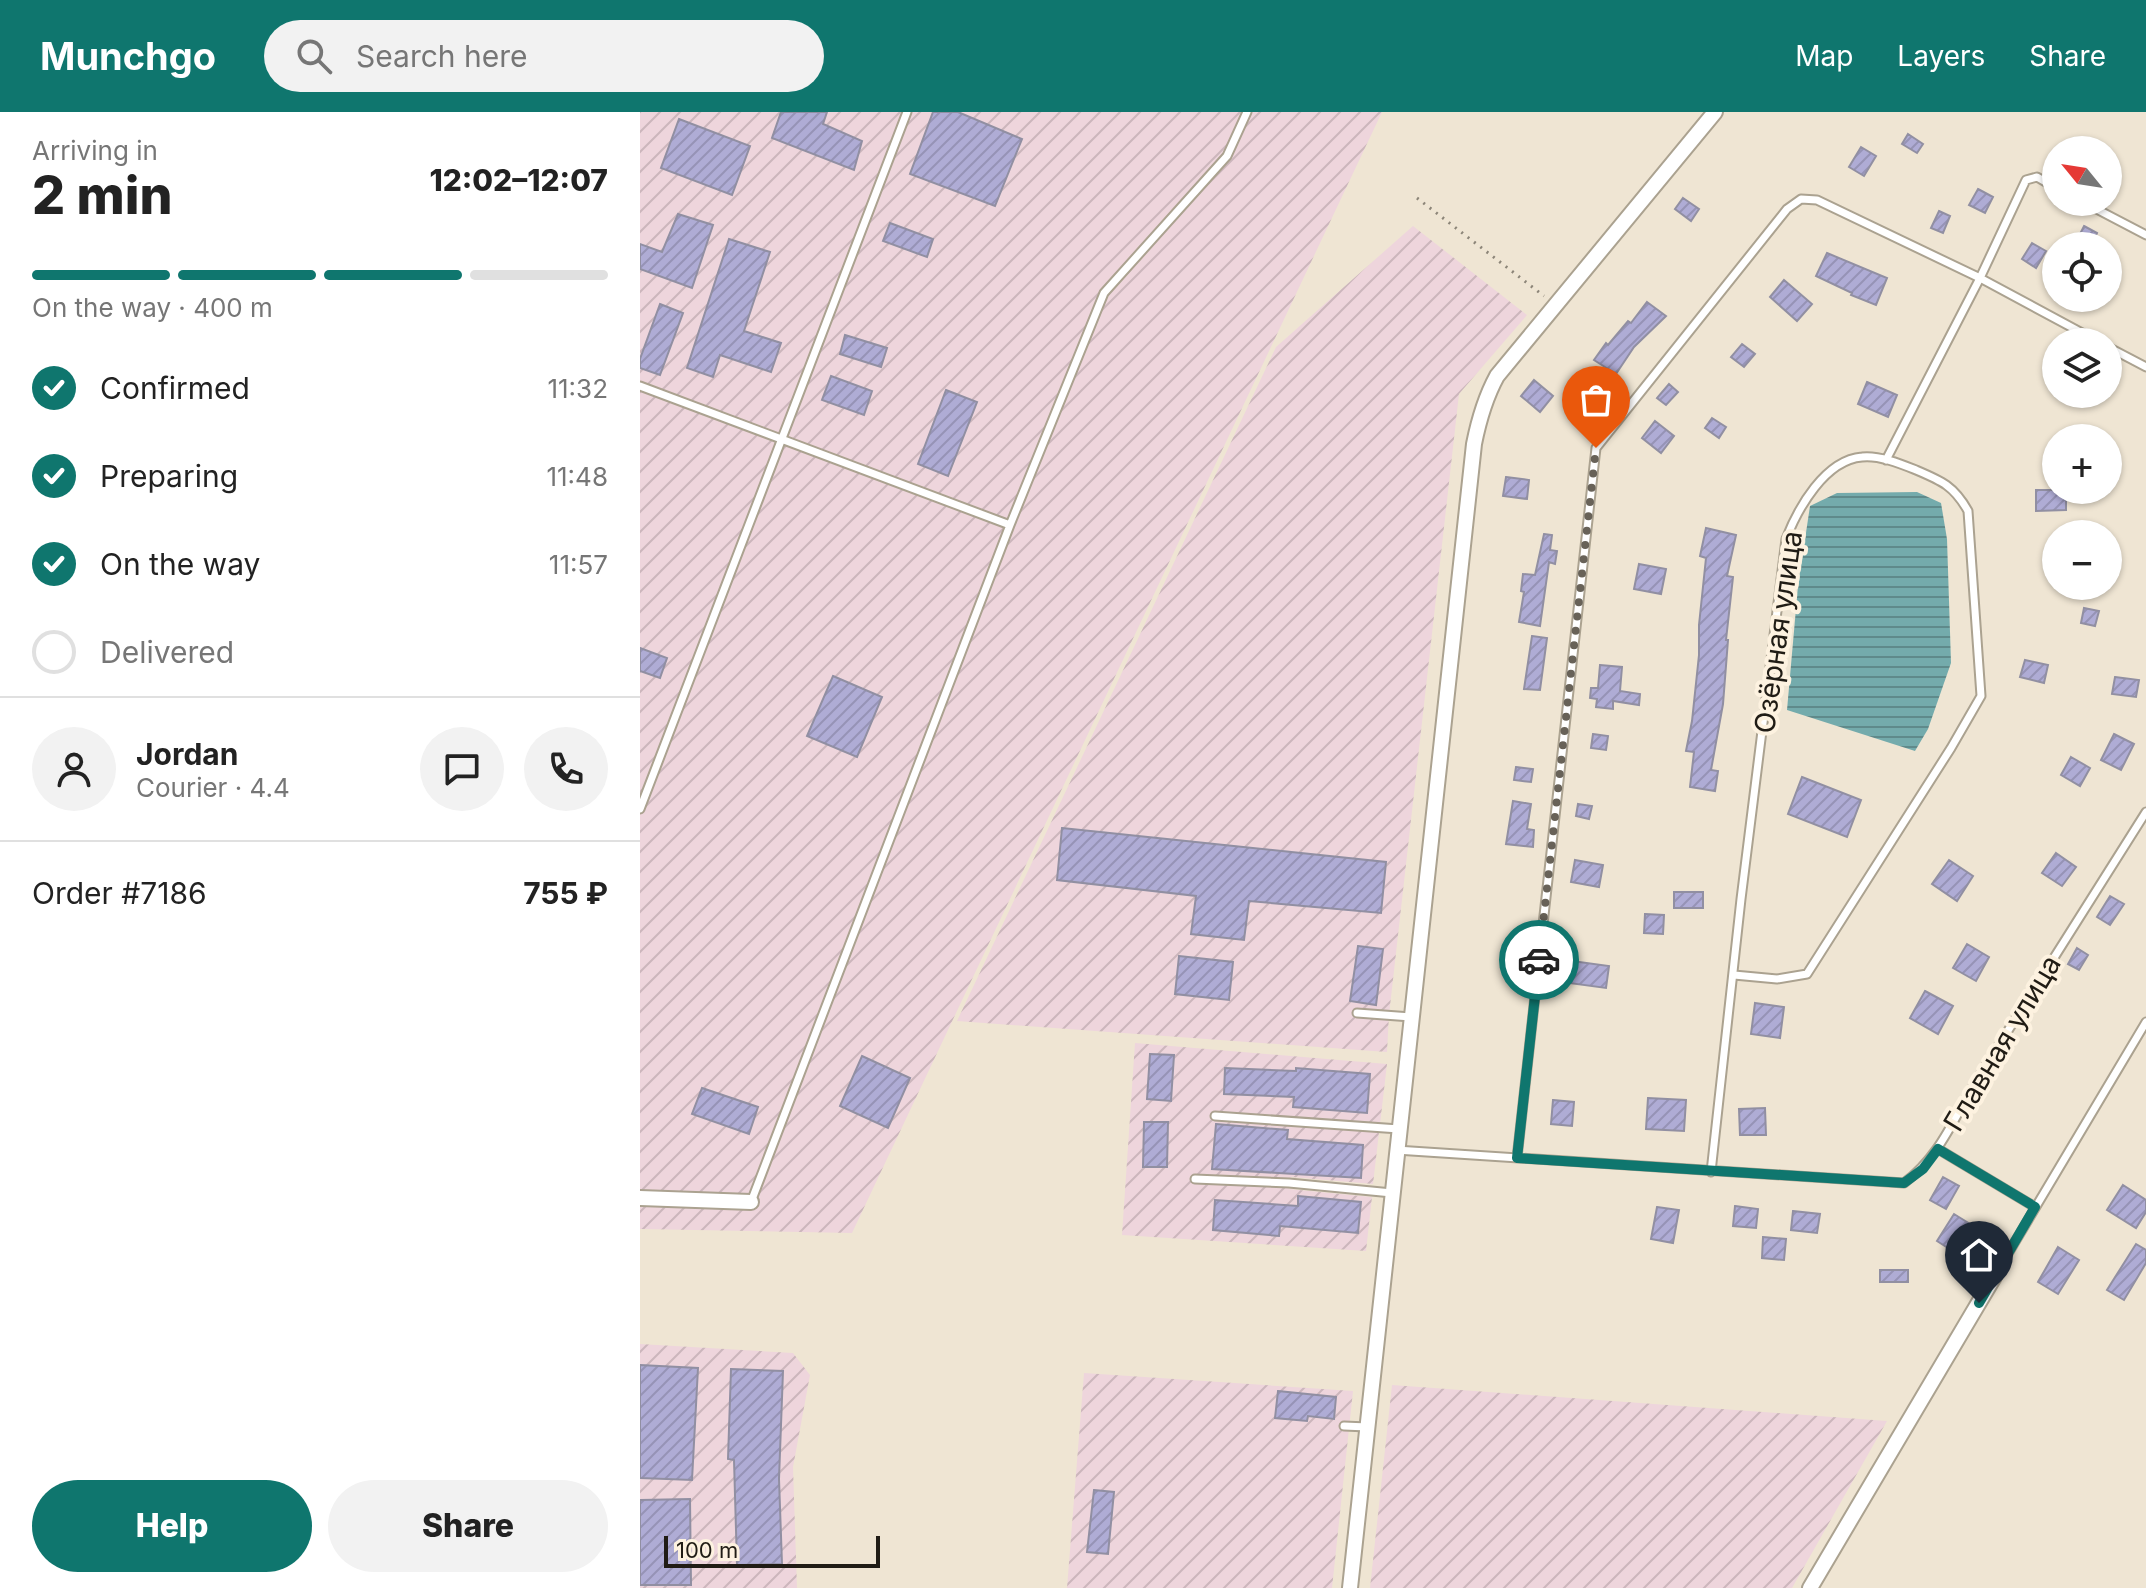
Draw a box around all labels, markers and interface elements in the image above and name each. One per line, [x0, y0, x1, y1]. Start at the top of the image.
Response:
search box [264, 20, 824, 92]
text: Munchgo [40, 33, 216, 79]
icon: search [292, 34, 336, 78]
text: Search here [356, 38, 528, 74]
text: Map [1795, 39, 1853, 73]
text: Layers [1897, 39, 1985, 73]
text: Share [2029, 39, 2106, 73]
text: Arriving in [32, 135, 158, 166]
north arrow [2042, 136, 2122, 216]
map controls [2042, 136, 2122, 600]
text: 12:02–12:07 [429, 162, 608, 198]
text: 2 min [32, 164, 173, 227]
button: locate [2042, 232, 2122, 312]
text: On the way · 400 m [32, 292, 273, 323]
button: layers [2042, 328, 2122, 408]
icon: check [32, 366, 76, 410]
pin [1562, 366, 1630, 448]
text: Confirmed [100, 370, 250, 406]
text: 11:32 [547, 373, 608, 404]
icon: bag [1574, 378, 1618, 422]
button: + [2042, 424, 2122, 504]
icon: check [32, 454, 76, 498]
text: Preparing [100, 458, 238, 494]
text: 11:48 [546, 461, 608, 492]
button: − [2042, 520, 2122, 600]
street label: Озёрная улица [1747, 529, 1809, 735]
icon: check [32, 542, 76, 586]
text: On the way [100, 546, 260, 582]
text: 11:57 [549, 549, 608, 580]
text: Delivered [100, 634, 234, 670]
button: person [32, 727, 116, 811]
button: chat [420, 727, 504, 811]
button: phone [524, 727, 608, 811]
text: Jordan [136, 736, 238, 772]
text: Courier · 4.4 [136, 772, 290, 803]
text: Order #7186 [32, 875, 207, 911]
text: 755 ₽ [523, 875, 608, 911]
courier [1499, 920, 1579, 1000]
icon: car [1517, 938, 1561, 982]
street label: Главная улица [1936, 949, 2068, 1137]
pin [1945, 1221, 2013, 1303]
icon: home [1957, 1233, 2001, 1277]
button: Help [32, 1480, 312, 1572]
button: Share [328, 1480, 608, 1572]
scale bar [664, 1532, 880, 1568]
text: 100 m [676, 1537, 738, 1563]

